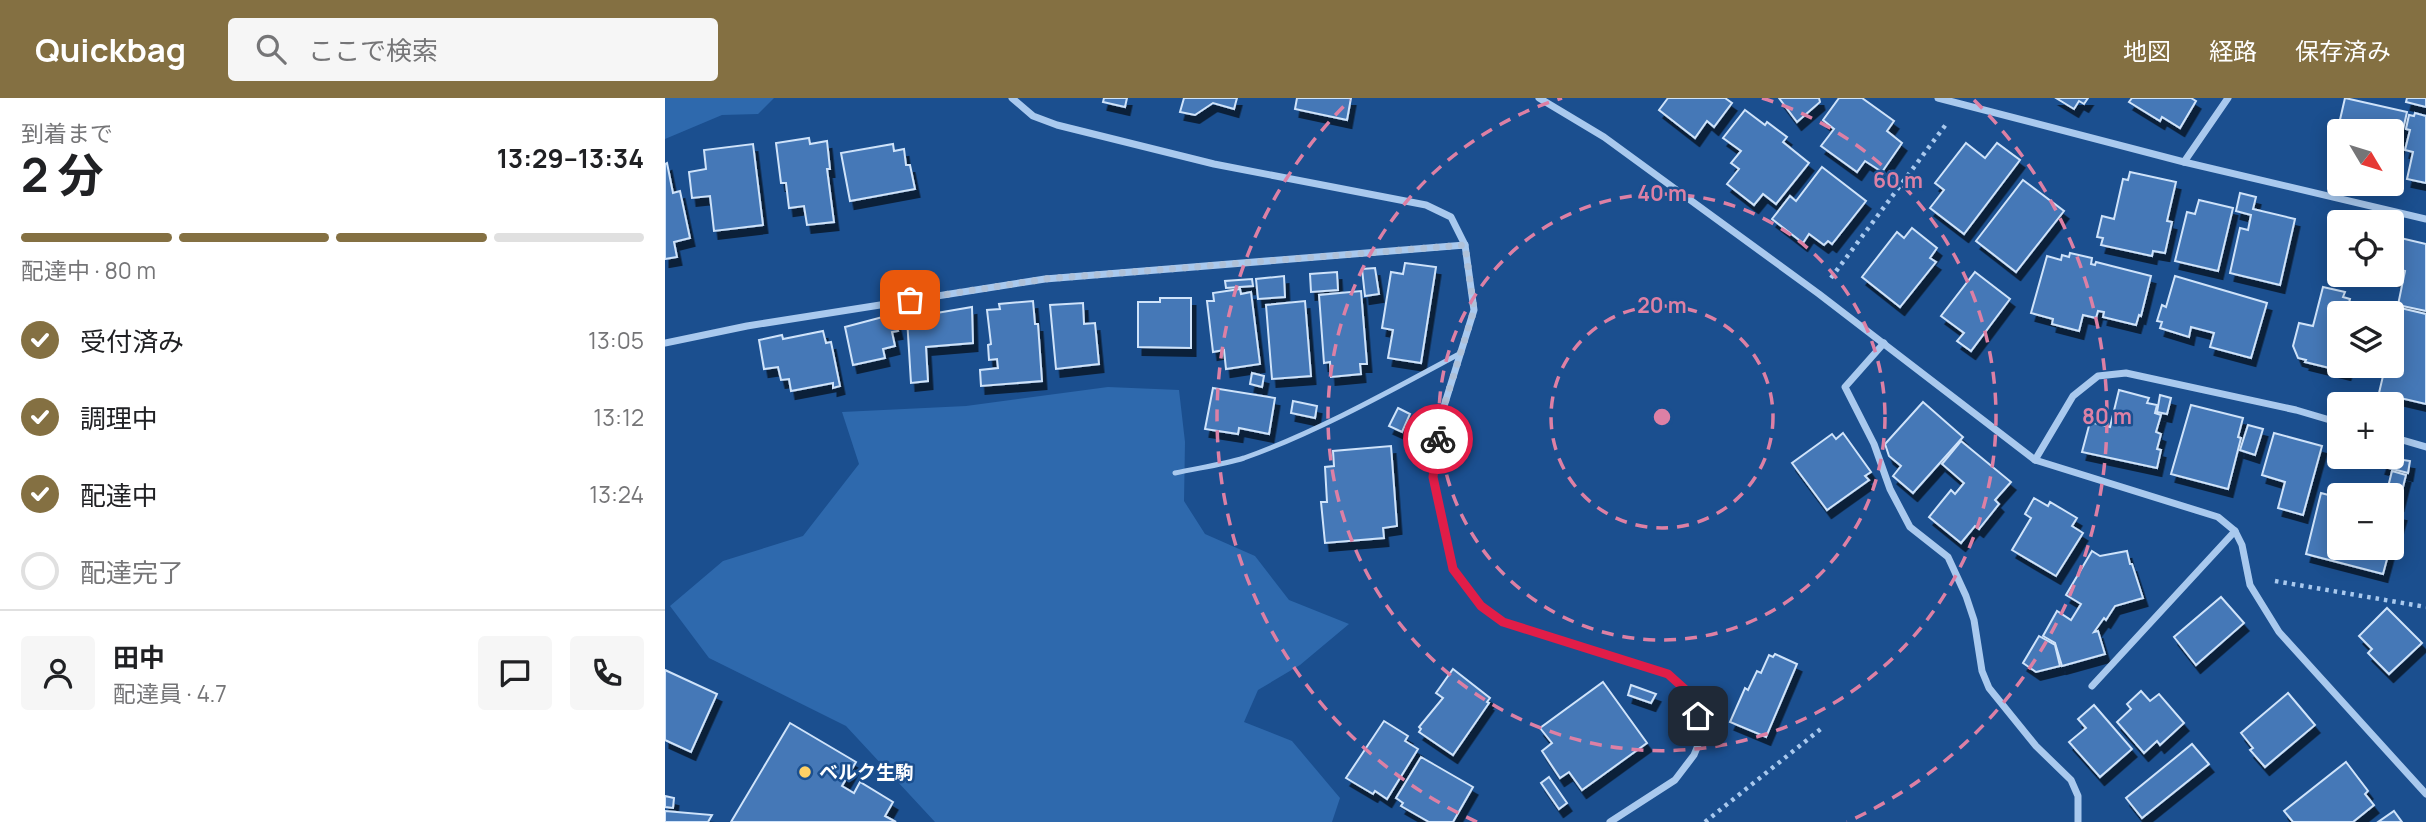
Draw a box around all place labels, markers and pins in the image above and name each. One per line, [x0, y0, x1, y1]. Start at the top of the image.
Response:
pin [880, 270, 940, 330]
centre of rings [1650, 405, 1674, 429]
pin [1668, 686, 1728, 746]
place label: ベルク生駒 [819, 759, 914, 785]
marker: ベルク生駒 [797, 764, 813, 780]

